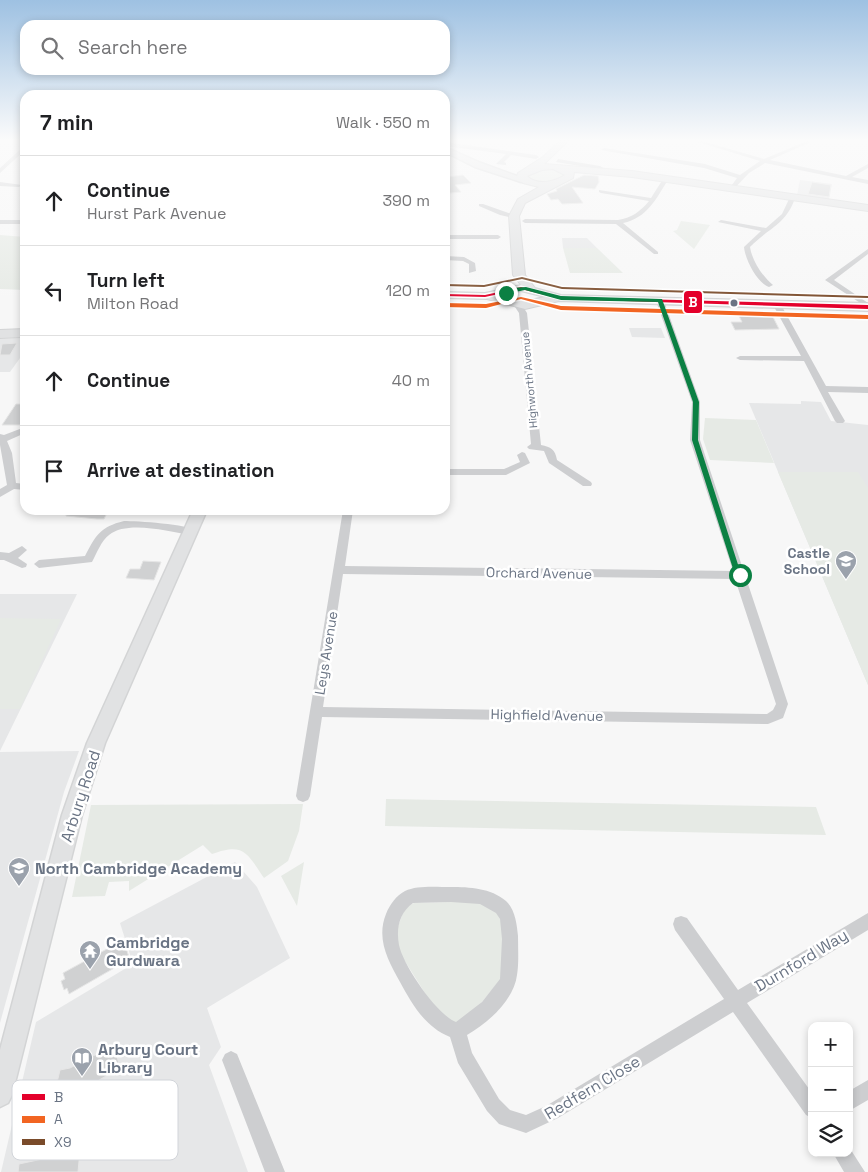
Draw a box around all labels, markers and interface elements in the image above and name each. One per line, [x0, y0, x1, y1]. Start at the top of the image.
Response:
search box [20, 20, 450, 75]
icon: search [38, 34, 66, 62]
text: Search here [78, 35, 188, 60]
text: 7 min [40, 109, 93, 136]
text: Walk · 550 m [336, 112, 430, 133]
text: Continue [87, 178, 170, 203]
icon: ahead [40, 187, 68, 215]
text: 390 m [382, 190, 430, 211]
text: Hurst Park Avenue [87, 203, 227, 224]
text: Turn left [87, 268, 165, 293]
icon: left [40, 277, 68, 305]
text: 120 m [386, 280, 430, 301]
route end [495, 282, 518, 305]
line badge: B [683, 290, 703, 314]
text: Milton Road [87, 293, 179, 314]
text: B [688, 293, 698, 311]
unlabelled marker [729, 298, 739, 308]
street label: Highworth Avenue [518, 331, 540, 429]
icon: ahead [40, 367, 68, 395]
text: Continue [87, 368, 170, 393]
text: 40 m [392, 370, 430, 391]
icon: arrive [40, 457, 68, 485]
text: Arrive at destination [87, 458, 275, 483]
place label: Castle School [784, 544, 830, 578]
school or university icon: Castle School [834, 549, 858, 580]
street label: Orchard Avenue [486, 563, 592, 583]
route start [729, 564, 752, 587]
street label: Leys Avenue [310, 610, 342, 696]
street label: Highfield Avenue [490, 705, 604, 725]
street label: Arbury Road [56, 748, 105, 845]
school or university icon: North Cambridge Academy [7, 856, 31, 887]
place label: North Cambridge Academy [35, 858, 242, 879]
street label: Durnford Way [751, 924, 852, 997]
place label: Cambridge Gurdwara [106, 932, 190, 971]
temple icon: Cambridge Gurdwara [78, 939, 102, 970]
map controls [808, 1022, 853, 1157]
button: + [808, 1022, 853, 1067]
place label: Arbury Court Library [98, 1039, 198, 1078]
library icon: Arbury Court Library [70, 1046, 94, 1077]
street label: Redfern Close [541, 1051, 644, 1124]
button: − [808, 1067, 853, 1112]
legend [12, 1080, 178, 1160]
text: B [54, 1088, 63, 1106]
text: A [54, 1110, 63, 1128]
button: layers [808, 1112, 853, 1157]
text: X9 [54, 1133, 72, 1151]

